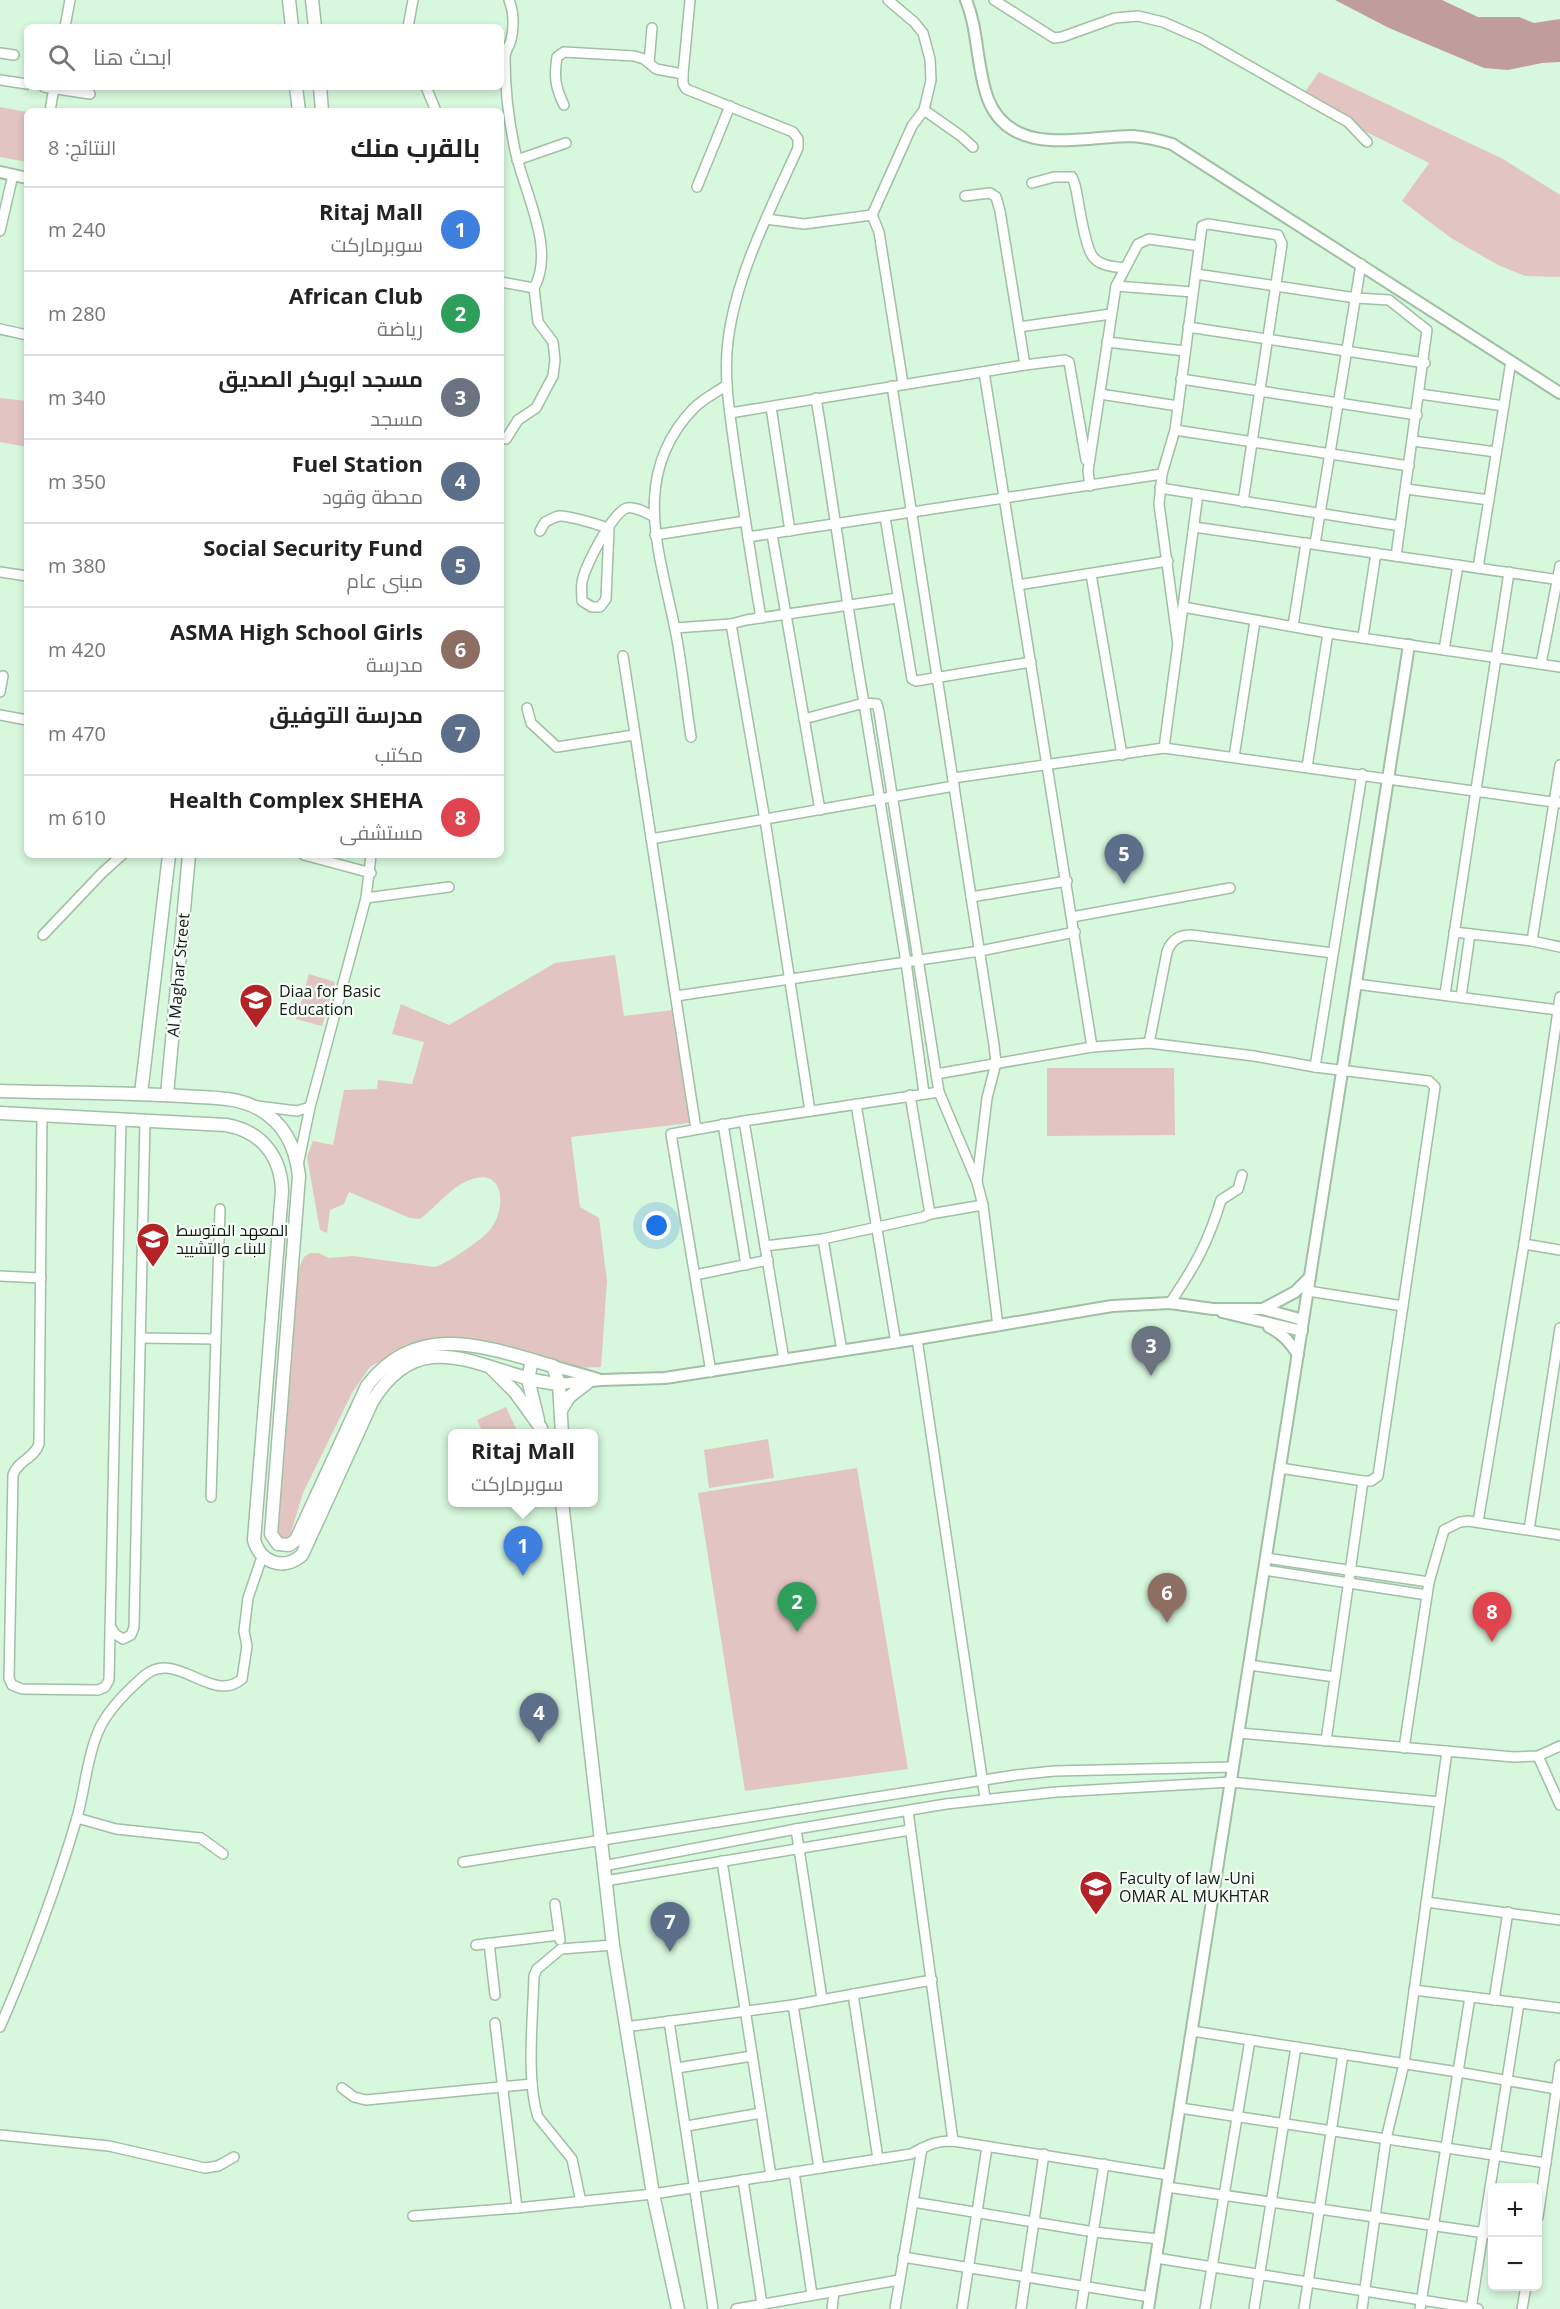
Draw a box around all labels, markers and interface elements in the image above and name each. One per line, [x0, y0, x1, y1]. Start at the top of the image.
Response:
search box [24, 24, 504, 90]
icon: search [45, 41, 78, 74]
text: ابحث هنا [93, 41, 172, 71]
text: بالقرب منك [351, 129, 480, 165]
text: النتائج: 8 [48, 134, 116, 161]
text: Ritaj Mall [319, 196, 423, 226]
text: 240 m [48, 216, 106, 243]
text: 1 [455, 216, 466, 243]
text: سوبرماركت [331, 231, 423, 258]
text: African Club [289, 280, 423, 310]
text: 280 m [48, 300, 106, 327]
text: 2 [455, 300, 466, 327]
text: رياضة [377, 315, 423, 342]
text: مسجد ابوبكر الصديق [219, 363, 423, 393]
text: 340 m [48, 384, 106, 411]
text: 3 [455, 384, 466, 411]
text: مسجد [370, 405, 423, 432]
text: Fuel Station [292, 448, 423, 478]
text: 350 m [48, 468, 106, 495]
text: 4 [455, 468, 466, 495]
text: محطة وقود [322, 483, 423, 510]
text: Social Security Fund [203, 532, 423, 562]
text: 380 m [48, 552, 106, 579]
text: 5 [455, 552, 466, 579]
text: مبنى عام [347, 567, 423, 594]
text: ASMA High School Girls [170, 616, 423, 646]
text: 420 m [48, 636, 106, 663]
text: 6 [455, 636, 466, 663]
text: مدرسة [366, 651, 423, 678]
text: مدرسة التوفيق [269, 699, 423, 729]
text: 470 m [48, 720, 106, 747]
text: 7 [455, 720, 466, 747]
text: مكتب [375, 741, 423, 768]
text: Health Complex SHEHA [169, 784, 423, 814]
text: 610 m [48, 804, 106, 831]
text: 8 [455, 804, 466, 831]
text: مستشفى [339, 819, 423, 846]
pin: 5 [1104, 834, 1144, 884]
street label: Al Maghar Street [162, 912, 194, 1038]
place label: Diaa for Basic Education [279, 980, 381, 1020]
school or university icon: Diaa for Basic Education [238, 982, 274, 1029]
your location [642, 1211, 671, 1240]
place label: المعهد المتوسط للبناء والتشييد [176, 1219, 288, 1259]
school or university icon: المعهد المتوسط للبناء والتشييد [135, 1221, 171, 1268]
pin: 3 [1132, 1326, 1170, 1376]
popup [448, 1429, 598, 1507]
text: Ritaj Mall [471, 1435, 575, 1465]
text: سوبرماركت [471, 1470, 563, 1497]
pin: 1 [504, 1526, 542, 1576]
pin: 6 [1148, 1574, 1186, 1623]
pin: 2 [778, 1582, 816, 1632]
pin: 8 [1472, 1592, 1512, 1642]
pin: 4 [520, 1694, 558, 1743]
place label: Faculty of law -Uni OMAR AL MUKHTAR [1119, 1867, 1269, 1907]
school or university icon: Faculty of law -Uni OMAR AL MUKHTAR [1078, 1869, 1114, 1916]
pin: 7 [650, 1902, 690, 1952]
map controls [1488, 2183, 1542, 2291]
button: + [1488, 2183, 1542, 2237]
button: − [1488, 2237, 1542, 2291]

